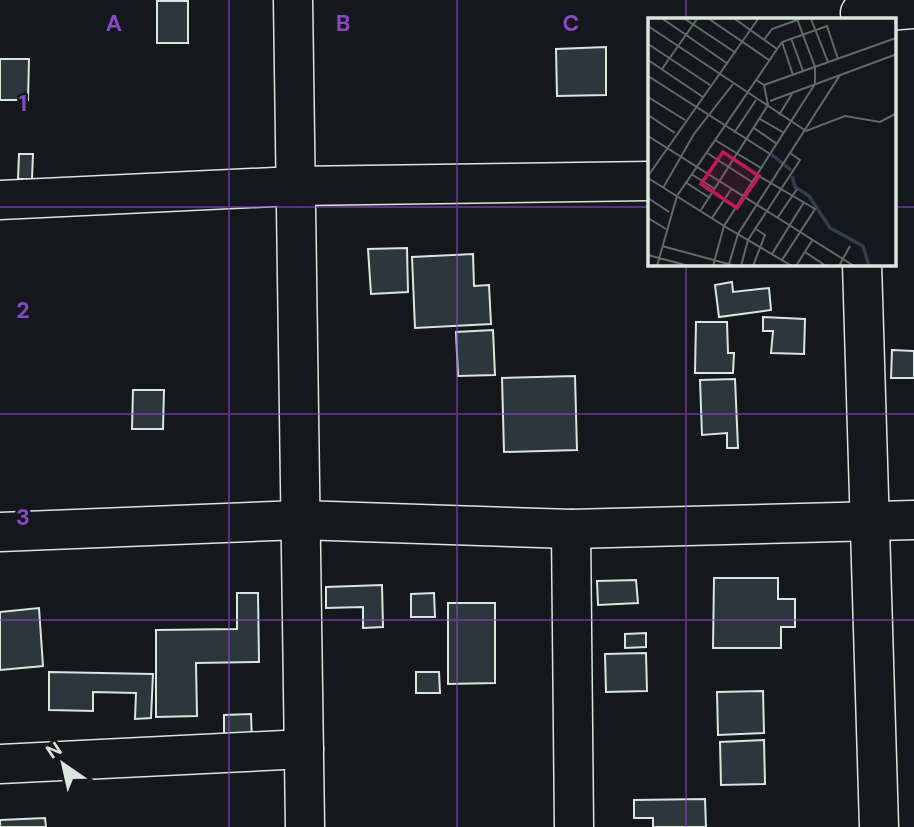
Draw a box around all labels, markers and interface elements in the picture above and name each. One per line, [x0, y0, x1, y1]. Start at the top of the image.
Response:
text: A [106, 8, 122, 38]
text: B [336, 8, 350, 38]
text: C [563, 8, 579, 38]
inset map [648, 18, 897, 266]
text: 1 [19, 88, 27, 118]
text: 2 [16, 295, 30, 325]
text: 3 [16, 502, 30, 532]
north arrow [28, 729, 98, 799]
text: N [41, 736, 67, 765]

